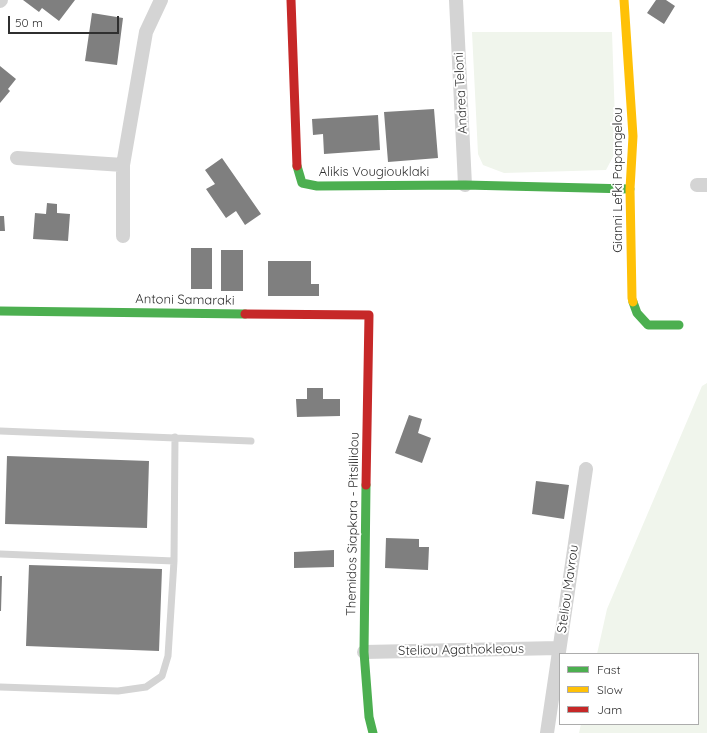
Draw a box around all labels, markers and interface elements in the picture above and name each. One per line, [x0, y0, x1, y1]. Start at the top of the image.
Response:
scale bar [10, 8, 121, 34]
text: 50 m [15, 15, 43, 30]
street label: Andrea Teloni [451, 52, 471, 134]
street label: Gianni Lefki Papangelou [610, 107, 626, 253]
street label: Alikis Vougiouklaki [319, 164, 429, 180]
street label: Antoni Samaraki [135, 291, 235, 309]
street label: Themidos Siapkara - Pitsillidou [344, 432, 362, 616]
street label: Steliou Mavrou [554, 544, 582, 634]
street label: Steliou Agathokleous [398, 641, 524, 659]
legend [559, 653, 699, 725]
text: Fast [597, 662, 621, 677]
text: Slow [597, 682, 623, 697]
text: Jam [597, 702, 622, 717]

